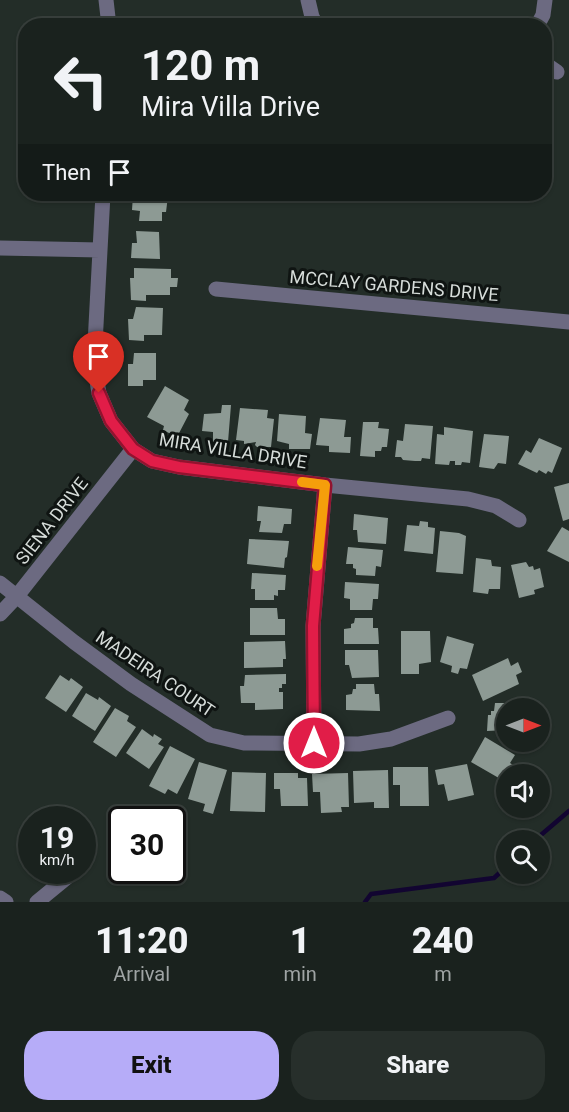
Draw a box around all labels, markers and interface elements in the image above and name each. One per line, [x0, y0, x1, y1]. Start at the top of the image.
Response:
text: 120 m [141, 41, 260, 90]
icon: left [42, 42, 120, 120]
text: Mira Villa Drive [141, 91, 320, 123]
icon: arrive [103, 156, 136, 189]
text: Then [42, 160, 91, 185]
street label: MCCLAY GARDENS DRIVE [289, 266, 499, 305]
pin [73, 331, 124, 393]
icon: arrive [82, 340, 115, 373]
street label: MIRA VILLA DRIVE [158, 428, 309, 473]
street label: SIENA DRIVE [11, 473, 92, 568]
street label: MADEIRA COURT [92, 626, 219, 721]
north arrow [496, 698, 550, 752]
map controls [496, 698, 550, 884]
position arrow [282, 711, 346, 775]
button: sound [496, 764, 550, 818]
speed limit sign: 30 [108, 806, 186, 884]
text: 19 [40, 820, 74, 855]
button: search [496, 830, 550, 884]
text: km/h [39, 851, 75, 869]
text: 11:20 [95, 920, 188, 962]
text: 1 [290, 920, 311, 962]
text: 240 [412, 920, 474, 962]
text: Arrival [113, 962, 170, 986]
text: min [283, 962, 317, 986]
text: m [434, 962, 452, 986]
button: Exit [24, 1031, 279, 1100]
button: Share [291, 1031, 545, 1100]

